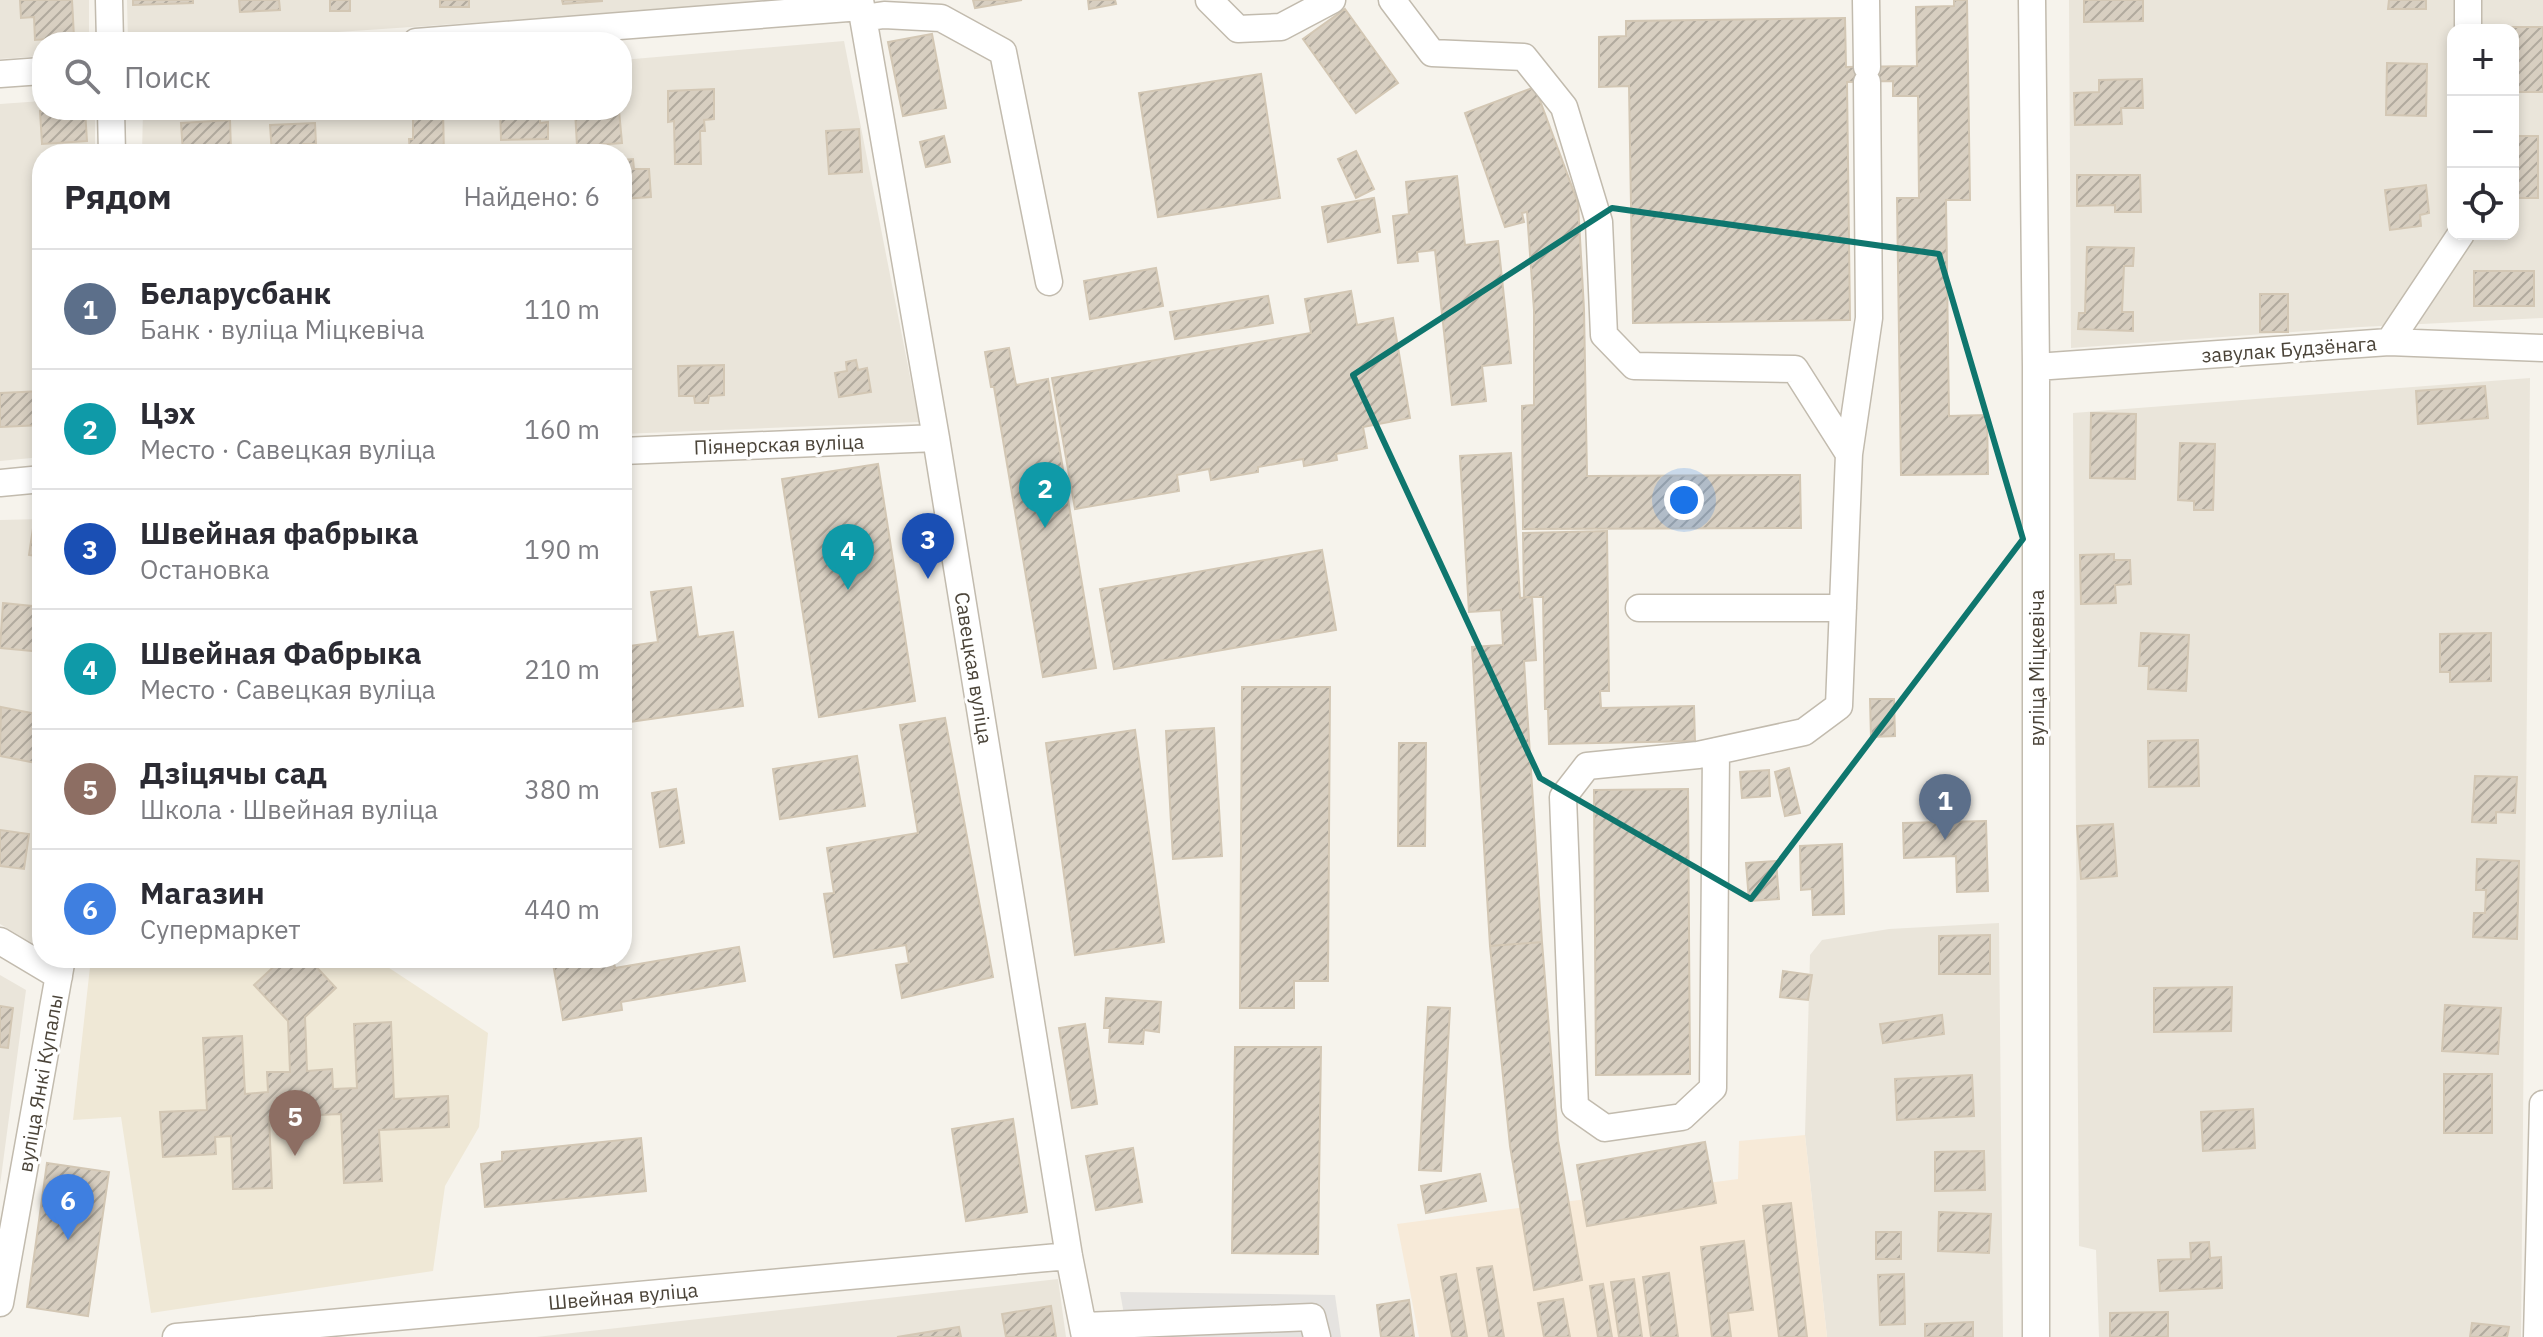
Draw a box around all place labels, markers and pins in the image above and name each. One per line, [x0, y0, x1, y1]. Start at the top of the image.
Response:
pin: 2 [1019, 462, 1071, 528]
pin: 3 [902, 513, 954, 579]
pin: 4 [822, 524, 874, 590]
pin: 1 [1919, 774, 1971, 840]
pin: 5 [269, 1090, 321, 1156]
pin: 6 [42, 1174, 94, 1240]

